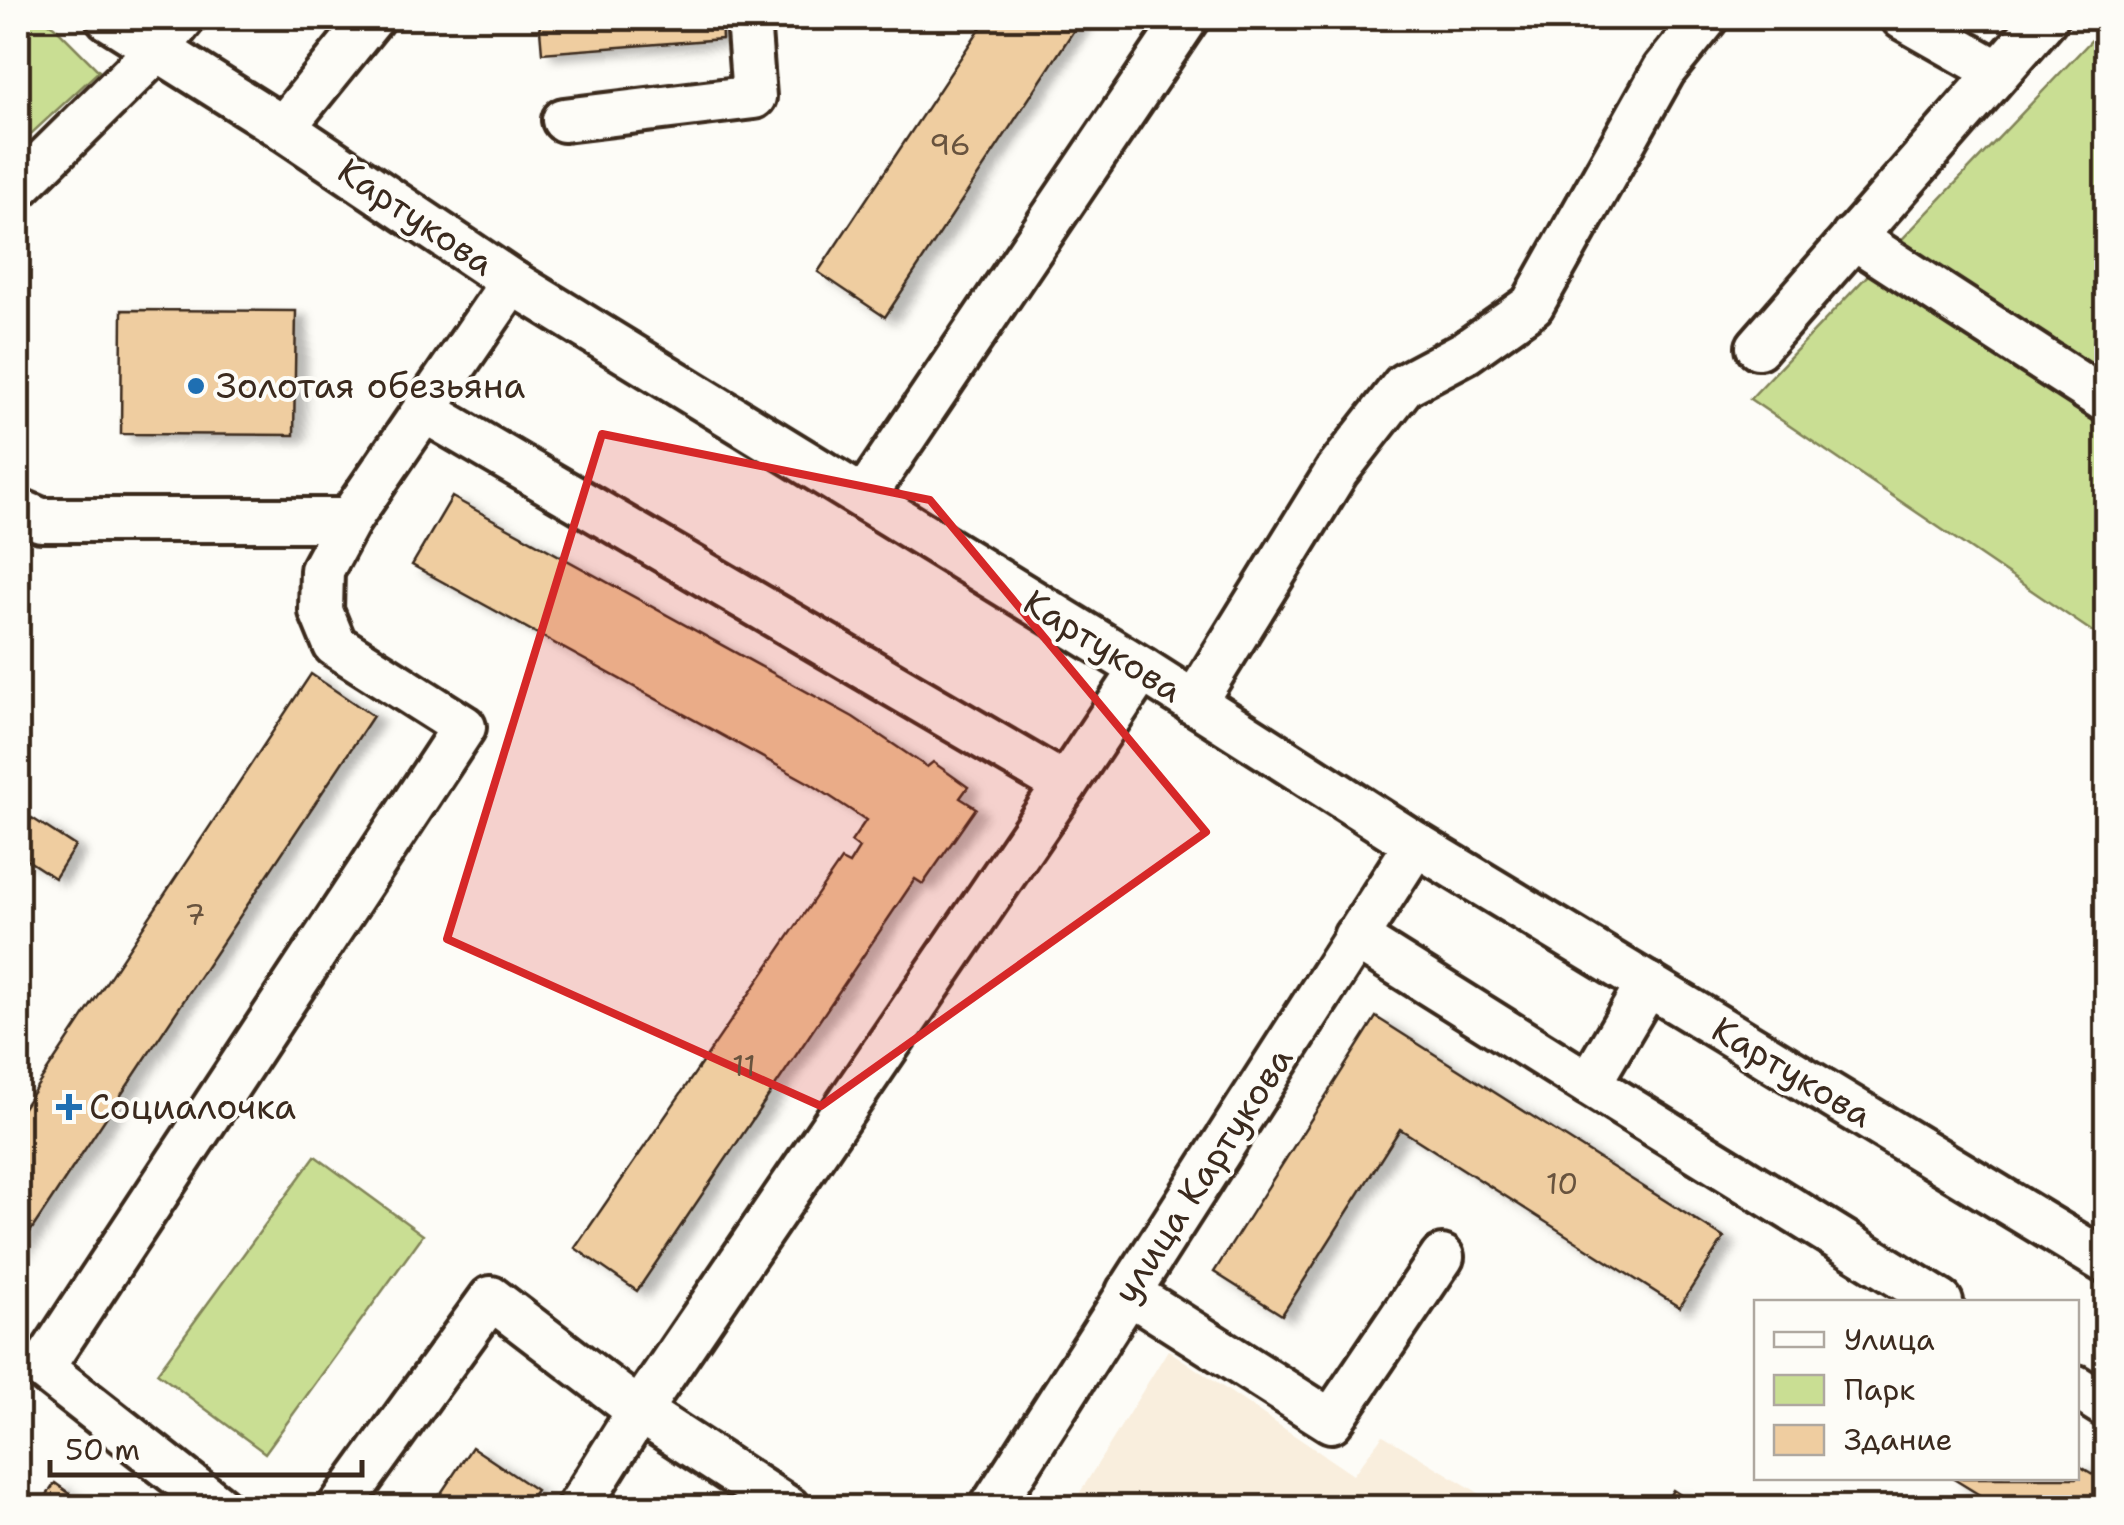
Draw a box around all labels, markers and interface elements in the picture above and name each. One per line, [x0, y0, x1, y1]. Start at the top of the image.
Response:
house number: 96 [929, 124, 971, 165]
street label: Картукова [329, 147, 504, 286]
place label: Золотая обезьяна [216, 362, 525, 409]
marker: Золотая обезьяна [185, 375, 207, 397]
street label: Картукова [1015, 578, 1192, 713]
house number: 7 [185, 894, 206, 935]
street label: Картукова [1703, 1005, 1881, 1138]
street label: улица Картукова [1102, 1037, 1303, 1312]
house number: 11 [732, 1045, 756, 1086]
place label: Социалочка [89, 1083, 296, 1130]
marker: Социалочка [58, 1096, 80, 1118]
house number: 10 [1546, 1163, 1578, 1204]
legend [1754, 1300, 2079, 1480]
text: Улица [1844, 1319, 1935, 1360]
text: Парк [1844, 1369, 1915, 1410]
scale bar [50, 1415, 362, 1477]
text: Здание [1844, 1419, 1953, 1460]
text: 50 m [65, 1429, 140, 1470]

